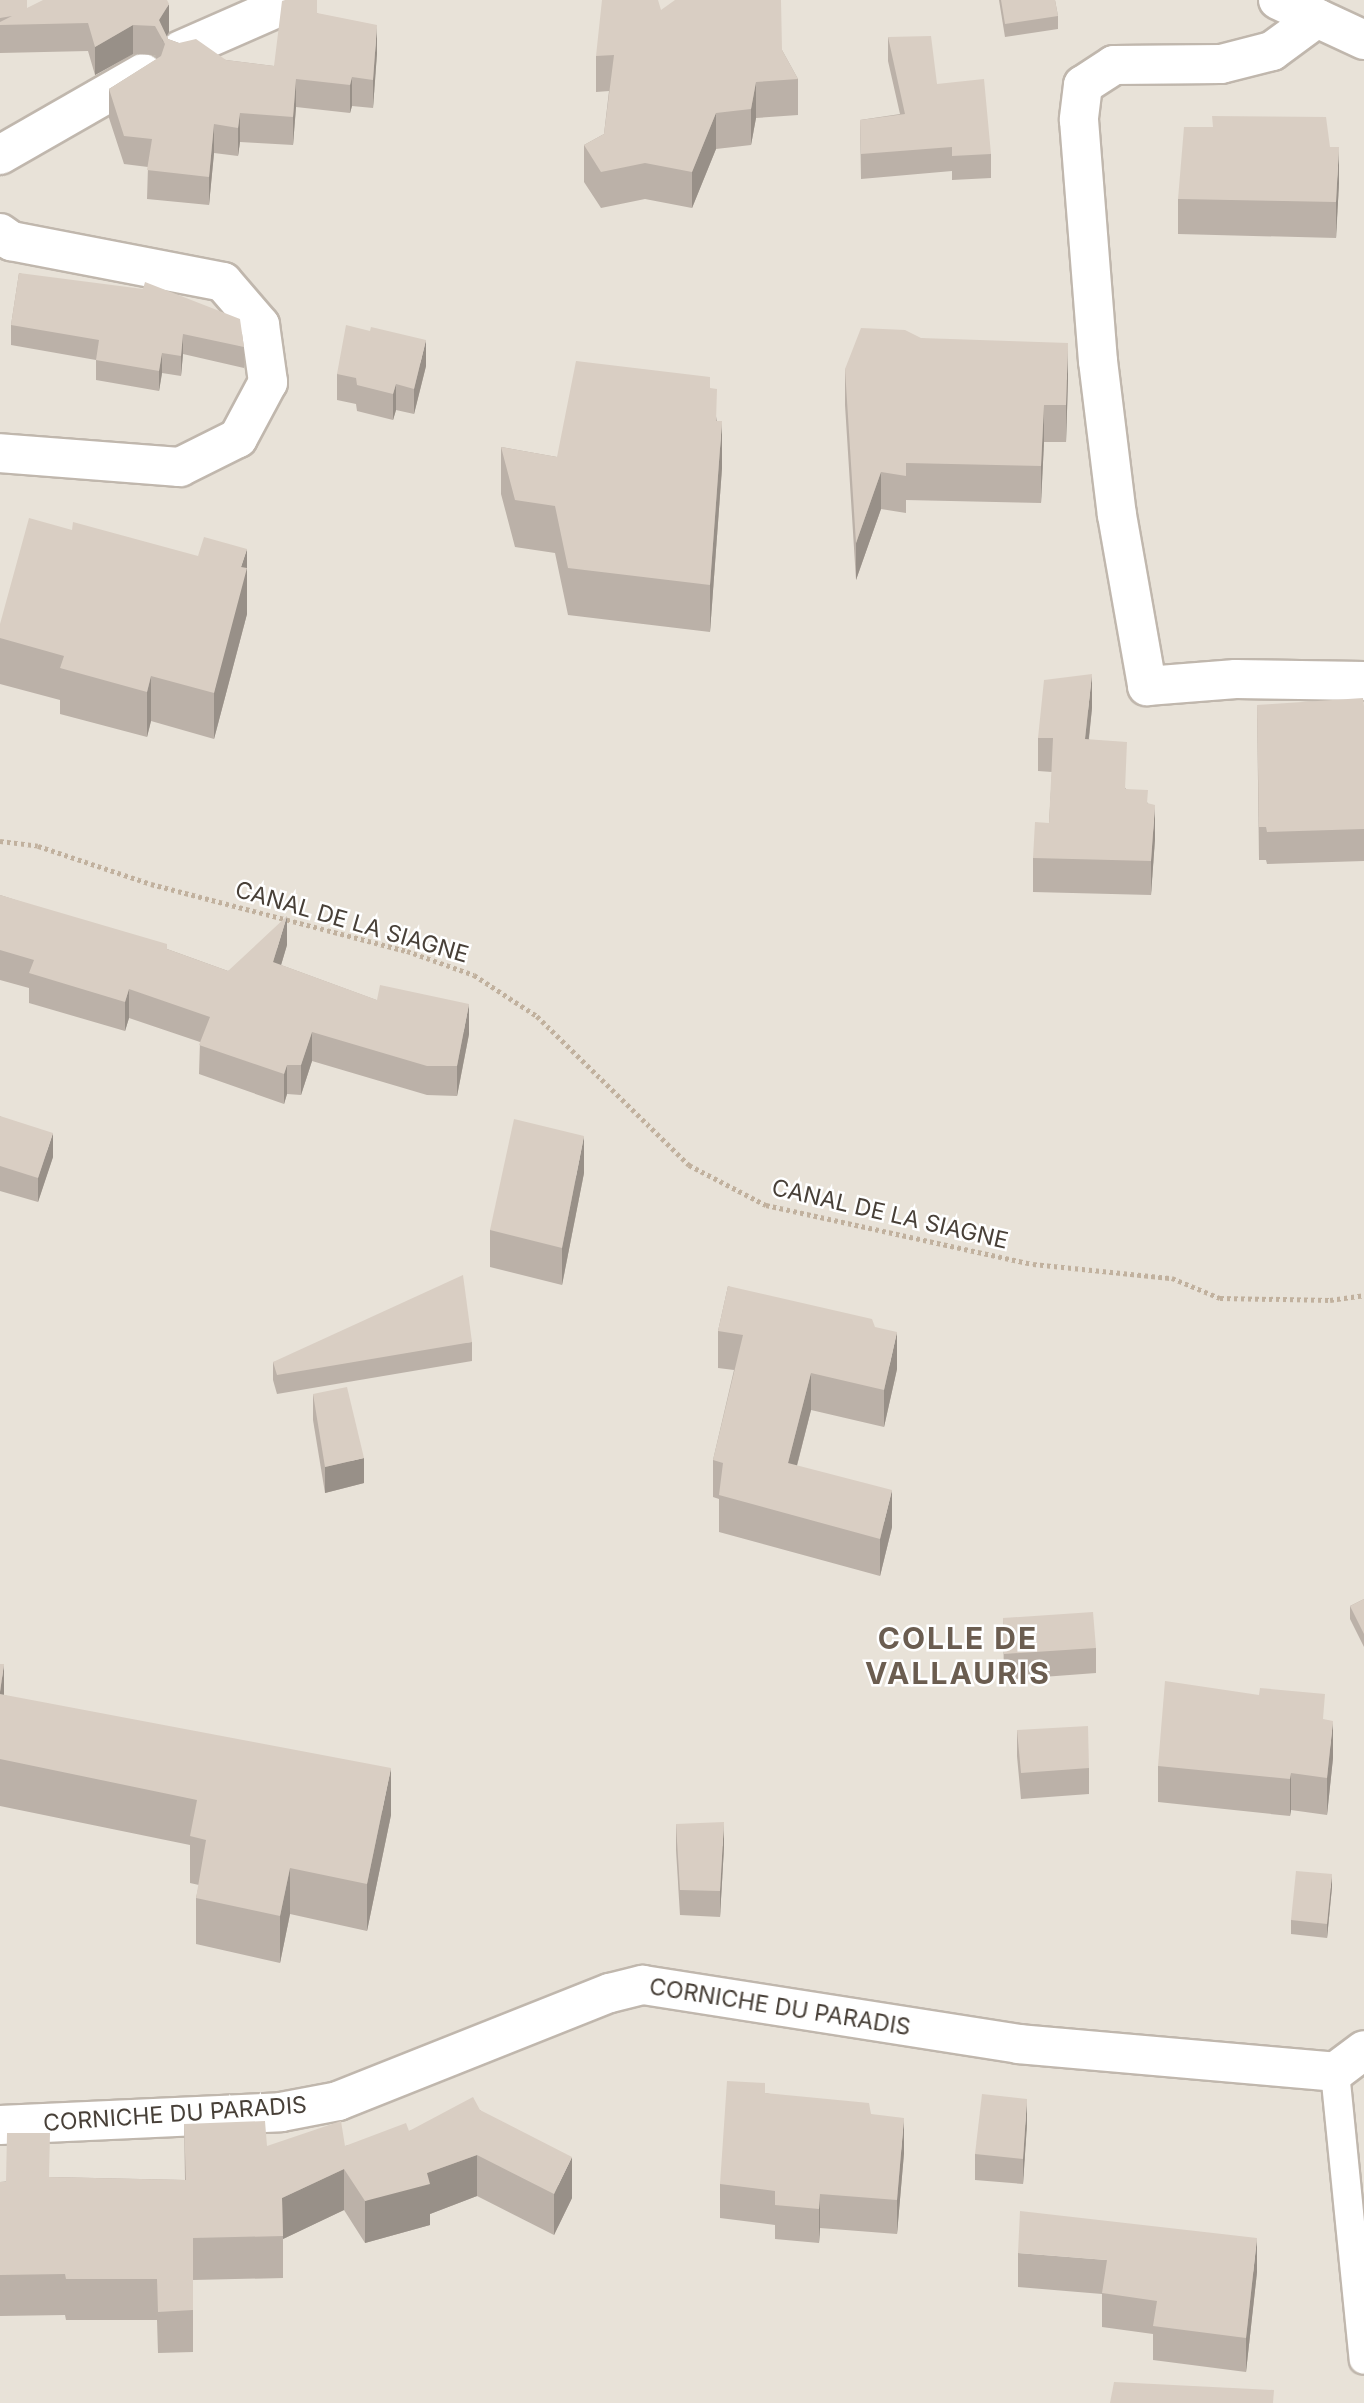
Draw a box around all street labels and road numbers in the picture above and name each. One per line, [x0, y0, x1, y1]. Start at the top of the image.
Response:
street label: CANAL DE LA SIAGNE [232, 875, 472, 969]
street label: CANAL DE LA SIAGNE [769, 1173, 1011, 1255]
street label: CORNICHE DU PARADIS [647, 1973, 913, 2041]
street label: CORNICHE DU PARADIS [42, 2091, 308, 2137]

